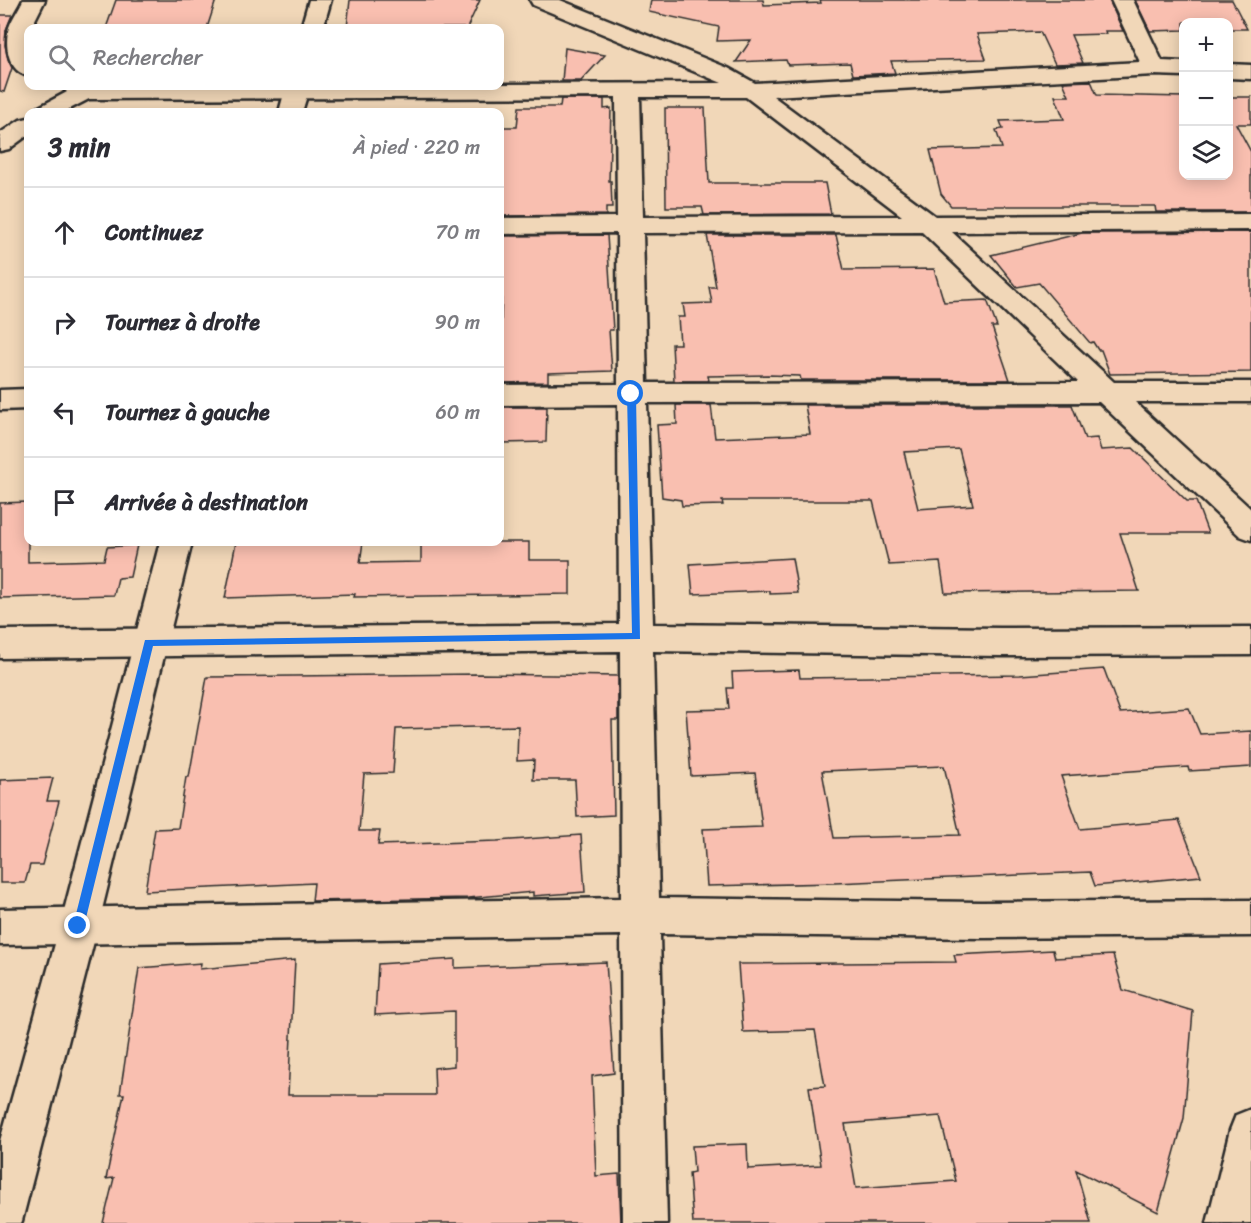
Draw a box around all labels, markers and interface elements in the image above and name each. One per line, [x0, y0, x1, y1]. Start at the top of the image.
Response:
map controls [1179, 18, 1233, 180]
button: + [1179, 18, 1233, 72]
search box [24, 24, 504, 90]
text: Rechercher [93, 38, 203, 77]
icon: search [45, 41, 78, 74]
button: − [1179, 72, 1233, 126]
text: 3 min [48, 124, 110, 170]
button: layers [1179, 126, 1233, 180]
text: À pied · 220 m [353, 130, 480, 165]
text: Continuez [105, 213, 203, 252]
text: 70 m [435, 215, 480, 250]
icon: ahead [48, 216, 81, 249]
text: Tournez à droite [105, 303, 260, 342]
text: 90 m [435, 305, 480, 340]
icon: right [48, 306, 81, 339]
route start [617, 380, 643, 406]
text: Tournez à gauche [105, 393, 270, 432]
text: 60 m [435, 395, 480, 430]
icon: left [48, 396, 81, 429]
text: Arrivée à destination [105, 483, 308, 522]
icon: arrive [48, 486, 81, 519]
route end [64, 912, 90, 938]

